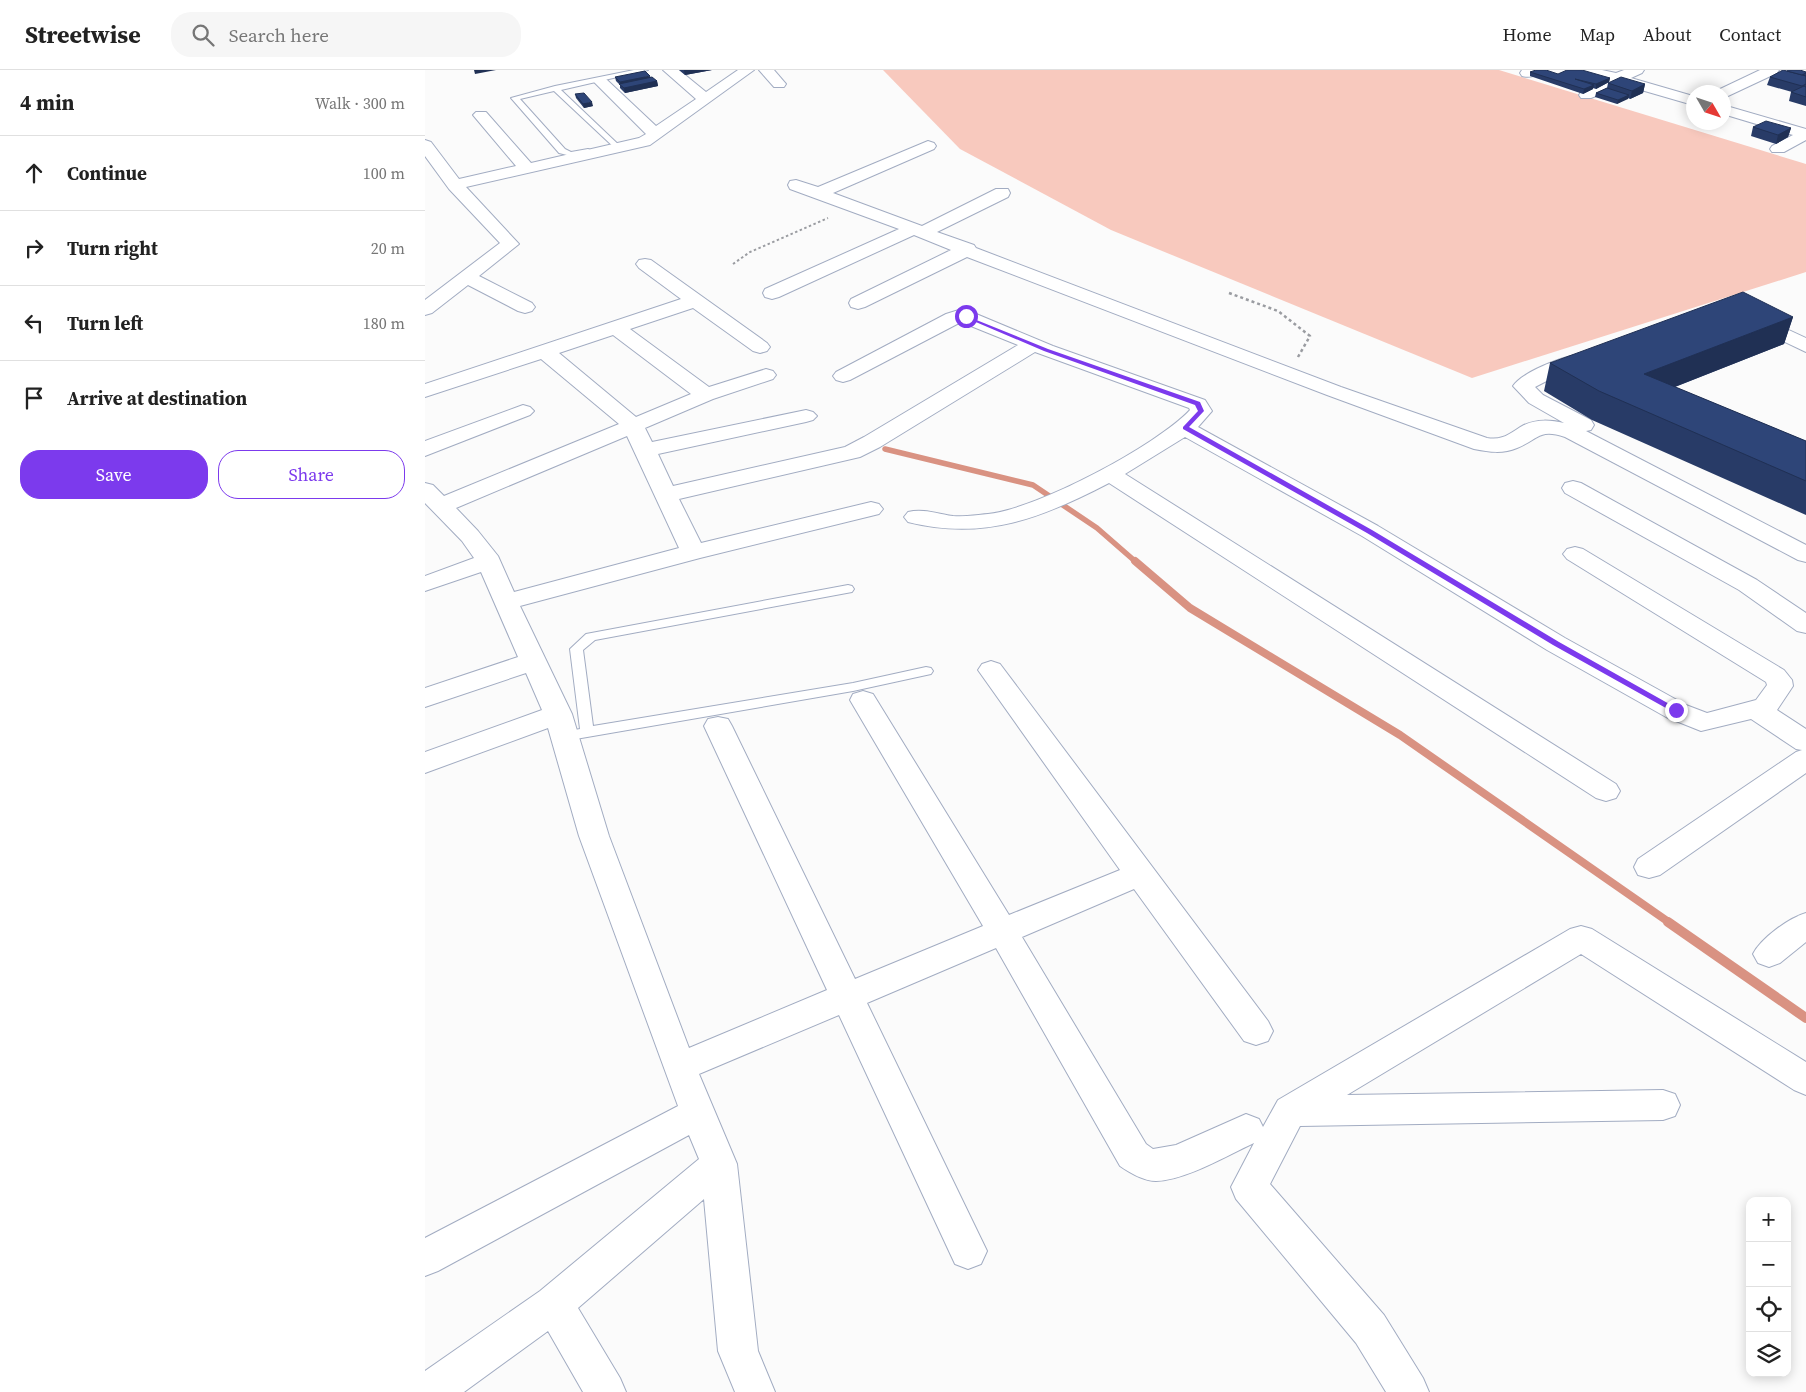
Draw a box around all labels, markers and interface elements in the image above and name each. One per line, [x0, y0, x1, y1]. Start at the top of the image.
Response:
search box [171, 12, 521, 57]
text: Streetwise [25, 18, 141, 51]
icon: search [189, 21, 217, 49]
text: Search here [229, 22, 329, 48]
text: Home [1503, 22, 1552, 47]
text: Map [1580, 22, 1615, 47]
text: About [1643, 22, 1691, 47]
text: Contact [1719, 22, 1781, 47]
north arrow [1686, 85, 1731, 130]
text: 4 min [20, 88, 75, 117]
text: Walk · 300 m [315, 92, 405, 114]
icon: ahead [20, 159, 48, 187]
text: Continue [67, 160, 147, 186]
text: 100 m [363, 162, 405, 184]
icon: right [20, 234, 48, 262]
text: Turn right [67, 235, 158, 261]
text: 20 m [371, 237, 405, 259]
route start [955, 305, 978, 328]
icon: left [20, 309, 48, 337]
text: Turn left [67, 310, 143, 336]
text: 180 m [363, 312, 405, 334]
icon: arrive [20, 384, 48, 412]
text: Arrive at destination [67, 385, 247, 411]
button: Save [20, 450, 208, 499]
button: Share [218, 450, 405, 499]
route end [1665, 699, 1688, 722]
map controls [1746, 1197, 1791, 1377]
button: + [1746, 1197, 1791, 1242]
button: − [1746, 1242, 1791, 1287]
button: locate [1746, 1287, 1791, 1332]
button: layers [1746, 1332, 1791, 1377]

